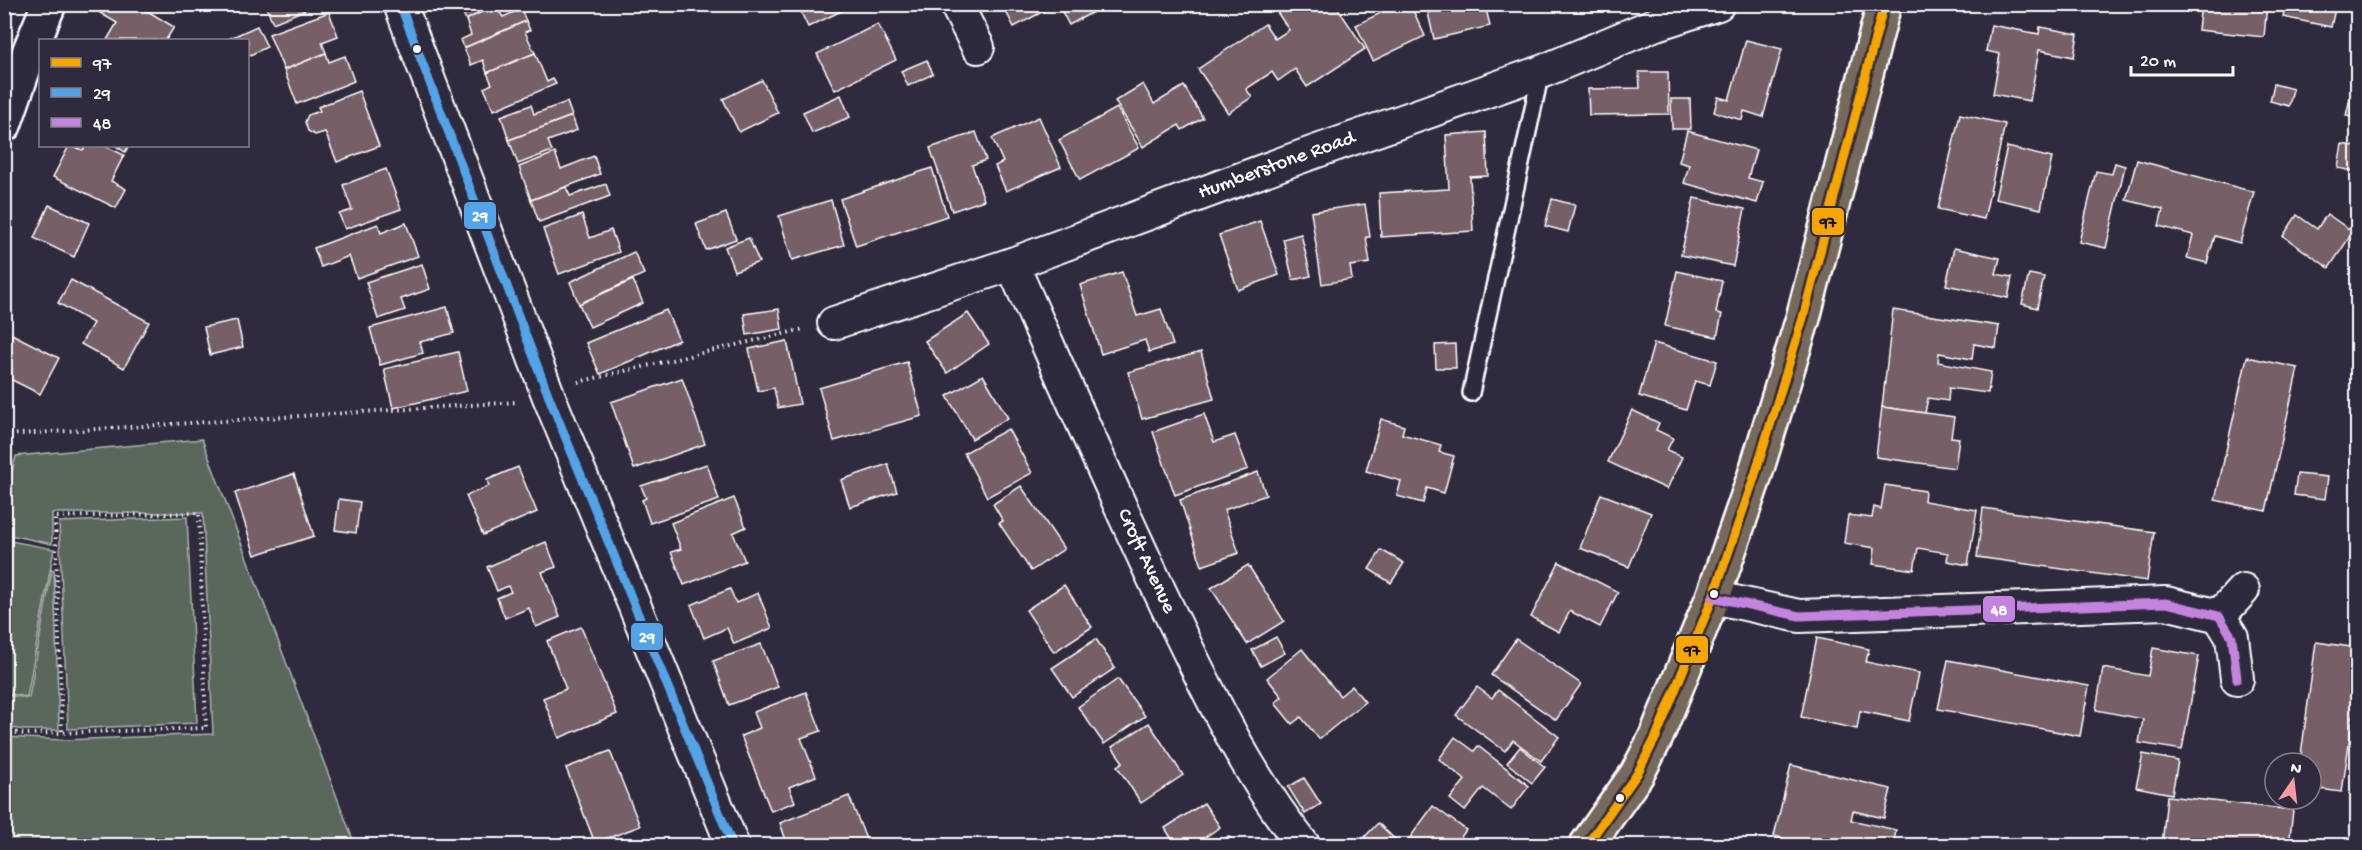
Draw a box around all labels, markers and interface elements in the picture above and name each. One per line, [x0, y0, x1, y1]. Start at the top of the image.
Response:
legend [39, 39, 249, 147]
scale bar [2131, 39, 2233, 77]
unlabelled marker [411, 43, 423, 55]
text: 20 m [2140, 52, 2176, 73]
text: 97 [92, 55, 112, 76]
text: 29 [93, 85, 111, 106]
text: 48 [93, 115, 112, 136]
street label: Humberstone Road [1195, 126, 1360, 206]
line badge: 29 [463, 201, 497, 230]
line badge: 97 [1811, 207, 1845, 236]
text: 29 [472, 209, 488, 228]
text: 97 [1819, 215, 1837, 234]
street label: Croft Avenue [1111, 505, 1181, 619]
unlabelled marker [1708, 588, 1720, 600]
line badge: 48 [1982, 595, 2016, 623]
text: 48 [1990, 603, 2007, 622]
line badge: 29 [630, 622, 664, 651]
text: 29 [639, 630, 655, 649]
line badge: 97 [1675, 635, 1709, 664]
text: 97 [1683, 643, 1701, 662]
north arrow [2263, 751, 2323, 811]
text: N [2288, 759, 2304, 780]
unlabelled marker [1614, 792, 1626, 804]

